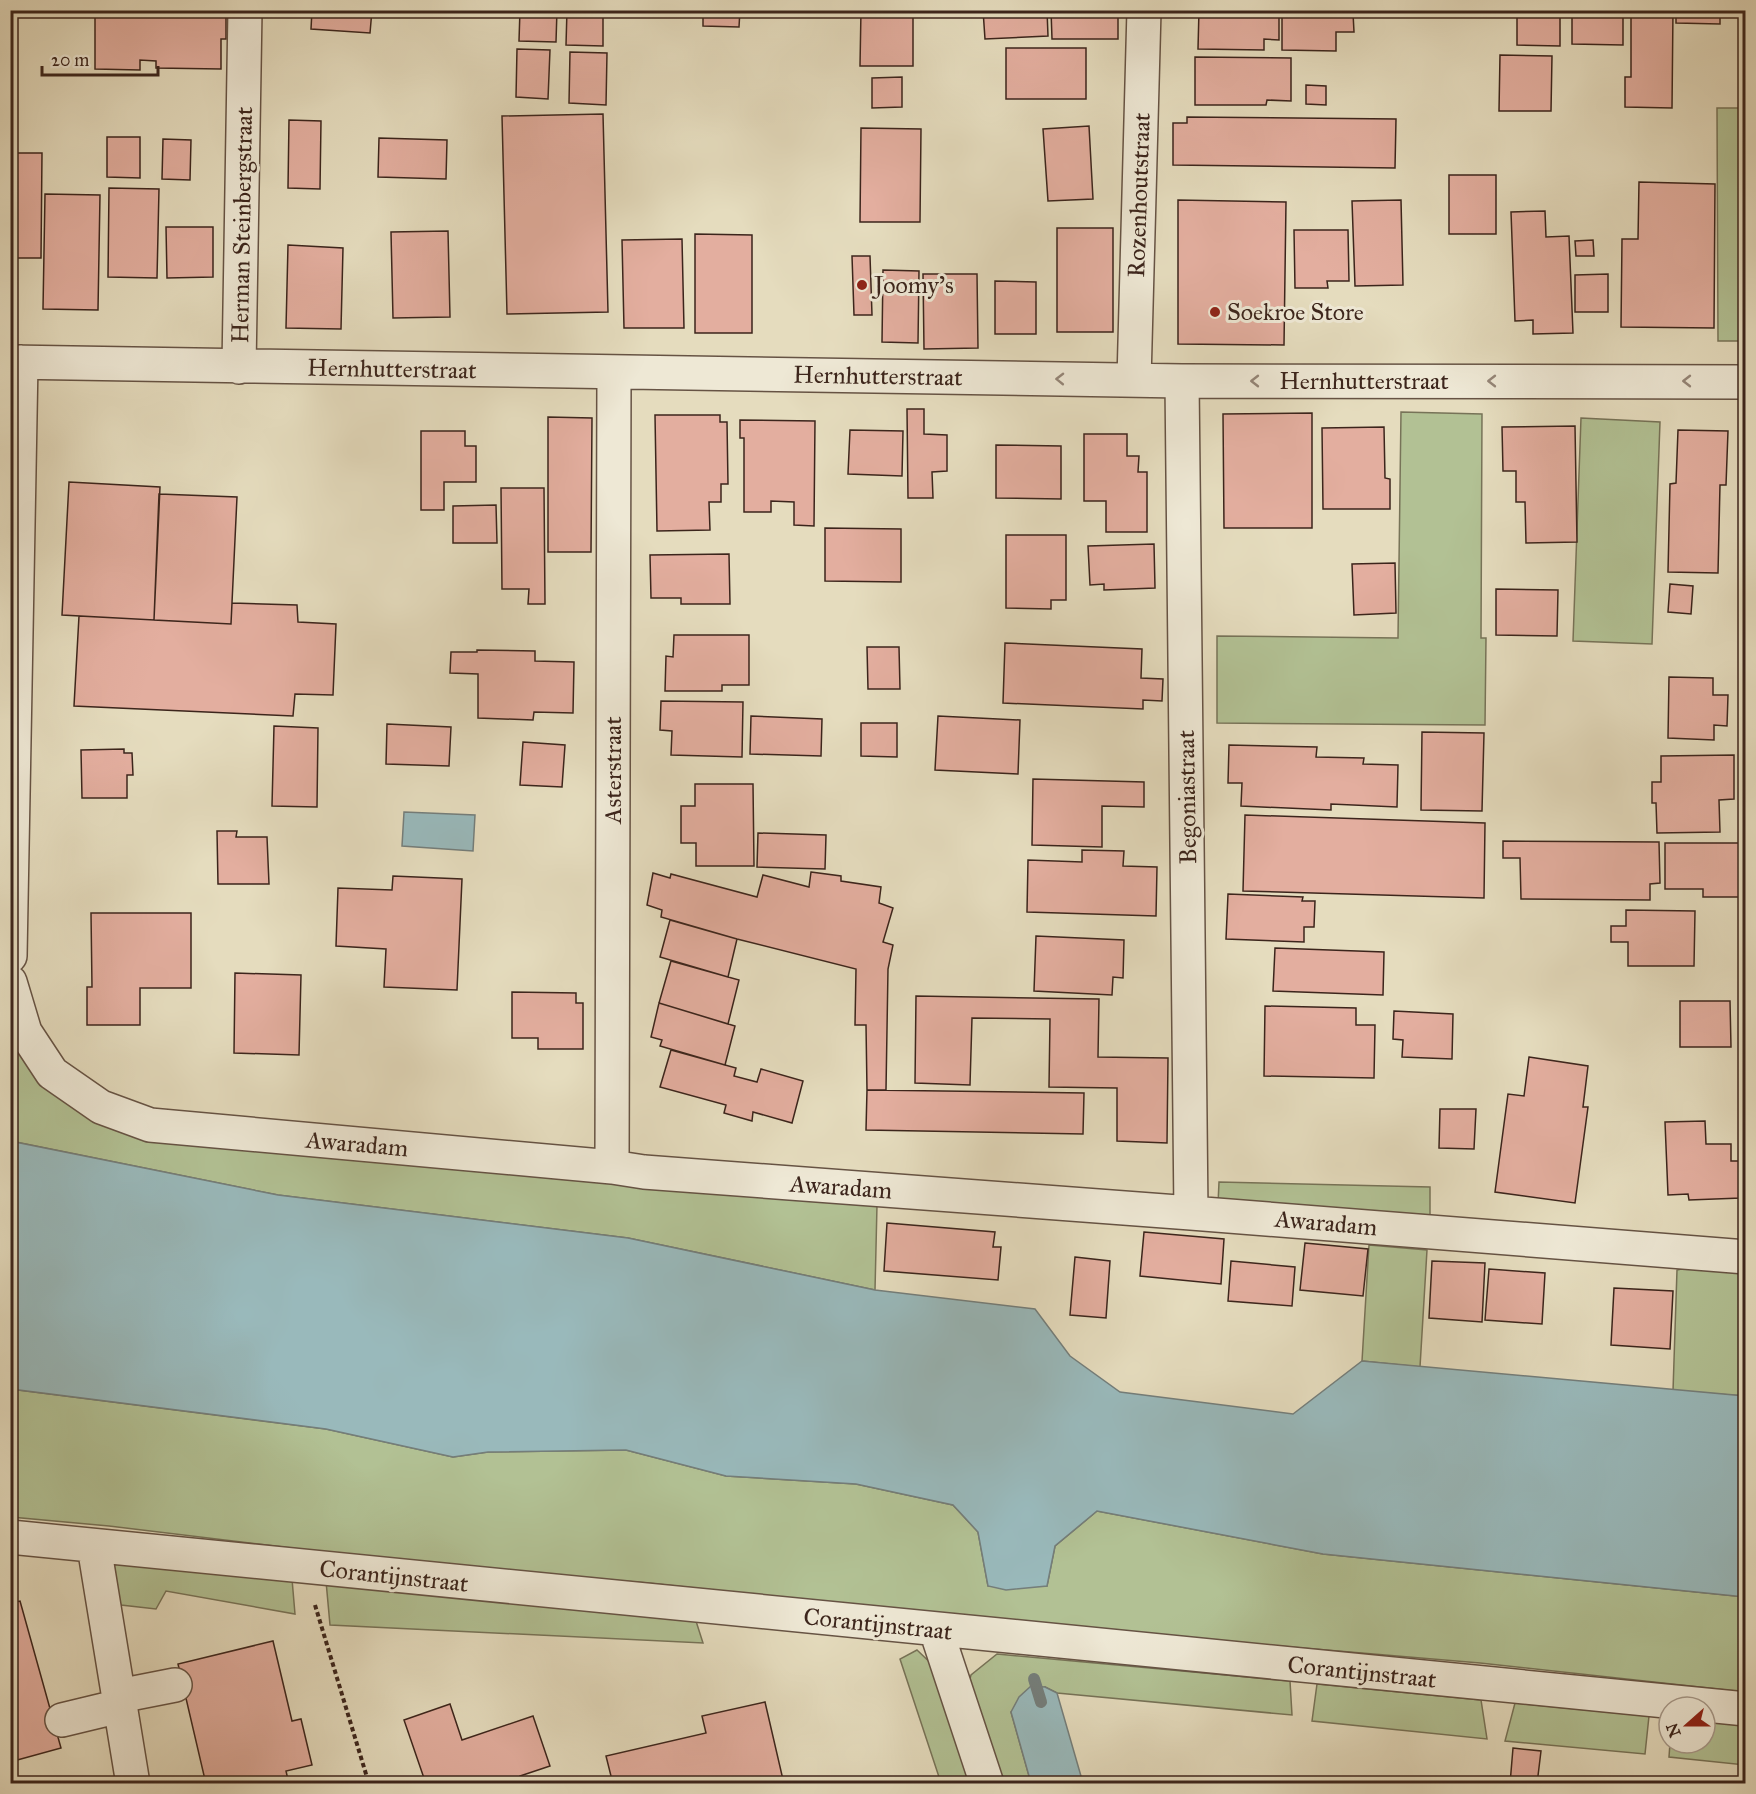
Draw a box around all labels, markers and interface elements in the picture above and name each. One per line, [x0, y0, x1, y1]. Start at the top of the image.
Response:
scale bar [42, 39, 158, 77]
text: 20 m [51, 49, 89, 71]
street label: Herman Steinbergstraat [225, 106, 259, 344]
street label: Rozenhoutstraat [1121, 112, 1157, 278]
place label: Joomy's [871, 270, 954, 300]
marker: Joomy's [855, 278, 869, 292]
place label: Soekroe Store [1227, 297, 1364, 327]
marker: Soekroe Store [1208, 305, 1222, 319]
street label: Hernhutterstraat [307, 353, 477, 385]
street label: Hernhutterstraat [793, 360, 963, 392]
street label: Hernhutterstraat [1279, 366, 1449, 396]
one-way arrow [1056, 373, 1065, 385]
one-way arrow [1251, 375, 1260, 387]
one-way arrow [1488, 375, 1497, 387]
one-way arrow [1683, 375, 1692, 387]
street label: Asterstraat [598, 716, 628, 825]
street label: Begoniastraat [1171, 729, 1203, 864]
street label: Awaradam [304, 1124, 409, 1163]
street label: Awaradam [788, 1168, 893, 1206]
street label: Awaradam [1273, 1203, 1378, 1242]
street label: Corantijnstraat [318, 1553, 470, 1599]
street label: Corantijnstraat [802, 1601, 954, 1647]
street label: Corantijnstraat [1286, 1649, 1438, 1695]
north arrow [1657, 1695, 1717, 1755]
text: N [1662, 1720, 1685, 1740]

